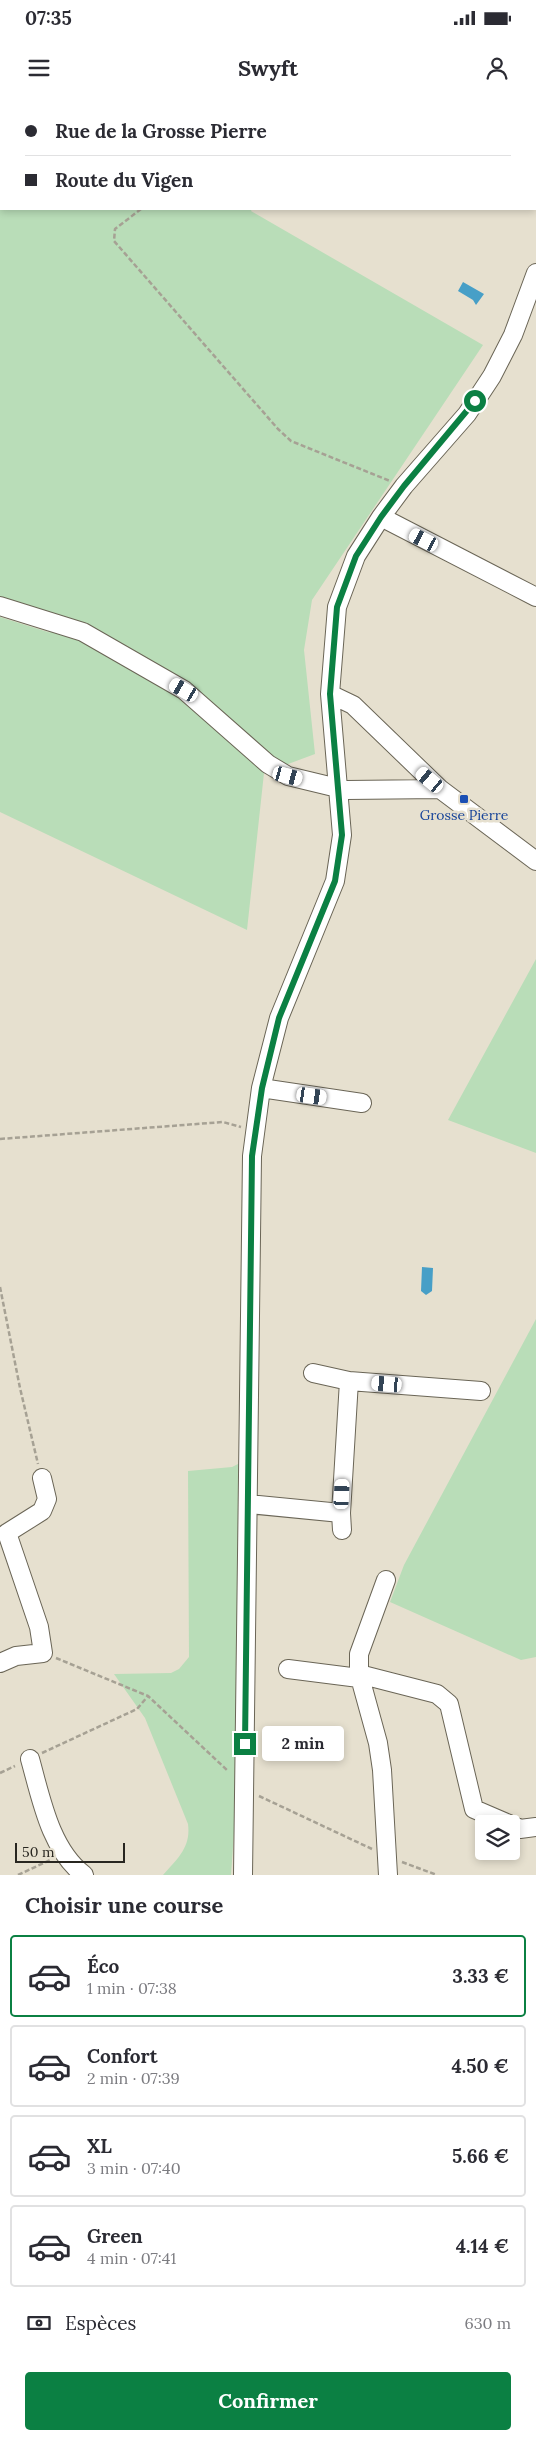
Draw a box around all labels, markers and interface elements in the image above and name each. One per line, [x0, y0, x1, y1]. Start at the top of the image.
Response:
text: 07:35 [25, 6, 72, 30]
icon: menu [25, 54, 53, 82]
text: Swyft [238, 54, 298, 82]
icon: person [483, 54, 511, 82]
text: Rue de la Grosse Pierre [55, 119, 267, 143]
text: Route du Vigen [55, 168, 193, 192]
route start [464, 390, 486, 412]
car [407, 527, 440, 553]
car [167, 676, 200, 704]
car [271, 765, 304, 787]
car [413, 765, 446, 795]
marker: Grosse Pierre [458, 793, 470, 805]
place label: Grosse Pierre [420, 806, 509, 824]
car [296, 1086, 327, 1106]
car [371, 1375, 402, 1393]
car [333, 1479, 350, 1509]
callout: 2 min [262, 1726, 345, 1762]
route end [234, 1733, 256, 1755]
text: 2 min [282, 1733, 324, 1753]
map controls [475, 1815, 520, 1860]
button: layers [475, 1815, 520, 1860]
scale bar [15, 1840, 125, 1863]
text: 50 m [22, 1843, 55, 1861]
text: Choisir une course [25, 1891, 223, 1919]
icon: car [27, 1954, 72, 1999]
text: Éco [87, 1954, 119, 1978]
text: 3.33 € [452, 1964, 509, 1988]
text: 1 min · 07:38 [87, 1978, 177, 1998]
icon: car [27, 2044, 72, 2089]
text: Confort [87, 2044, 158, 2068]
text: 4.50 € [451, 2054, 509, 2078]
text: 2 min · 07:39 [87, 2068, 180, 2088]
icon: car [27, 2134, 72, 2179]
text: XL [87, 2134, 112, 2158]
text: 5.66 € [452, 2144, 509, 2168]
text: 3 min · 07:40 [87, 2158, 181, 2178]
icon: car [27, 2224, 72, 2269]
text: Green [87, 2224, 143, 2248]
text: 4.14 € [456, 2234, 509, 2258]
text: 4 min · 07:41 [87, 2248, 176, 2268]
icon: cash [25, 2309, 53, 2337]
text: Espèces [65, 2311, 136, 2335]
text: 630 m [464, 2313, 511, 2333]
button: Confirmer [25, 2372, 511, 2430]

